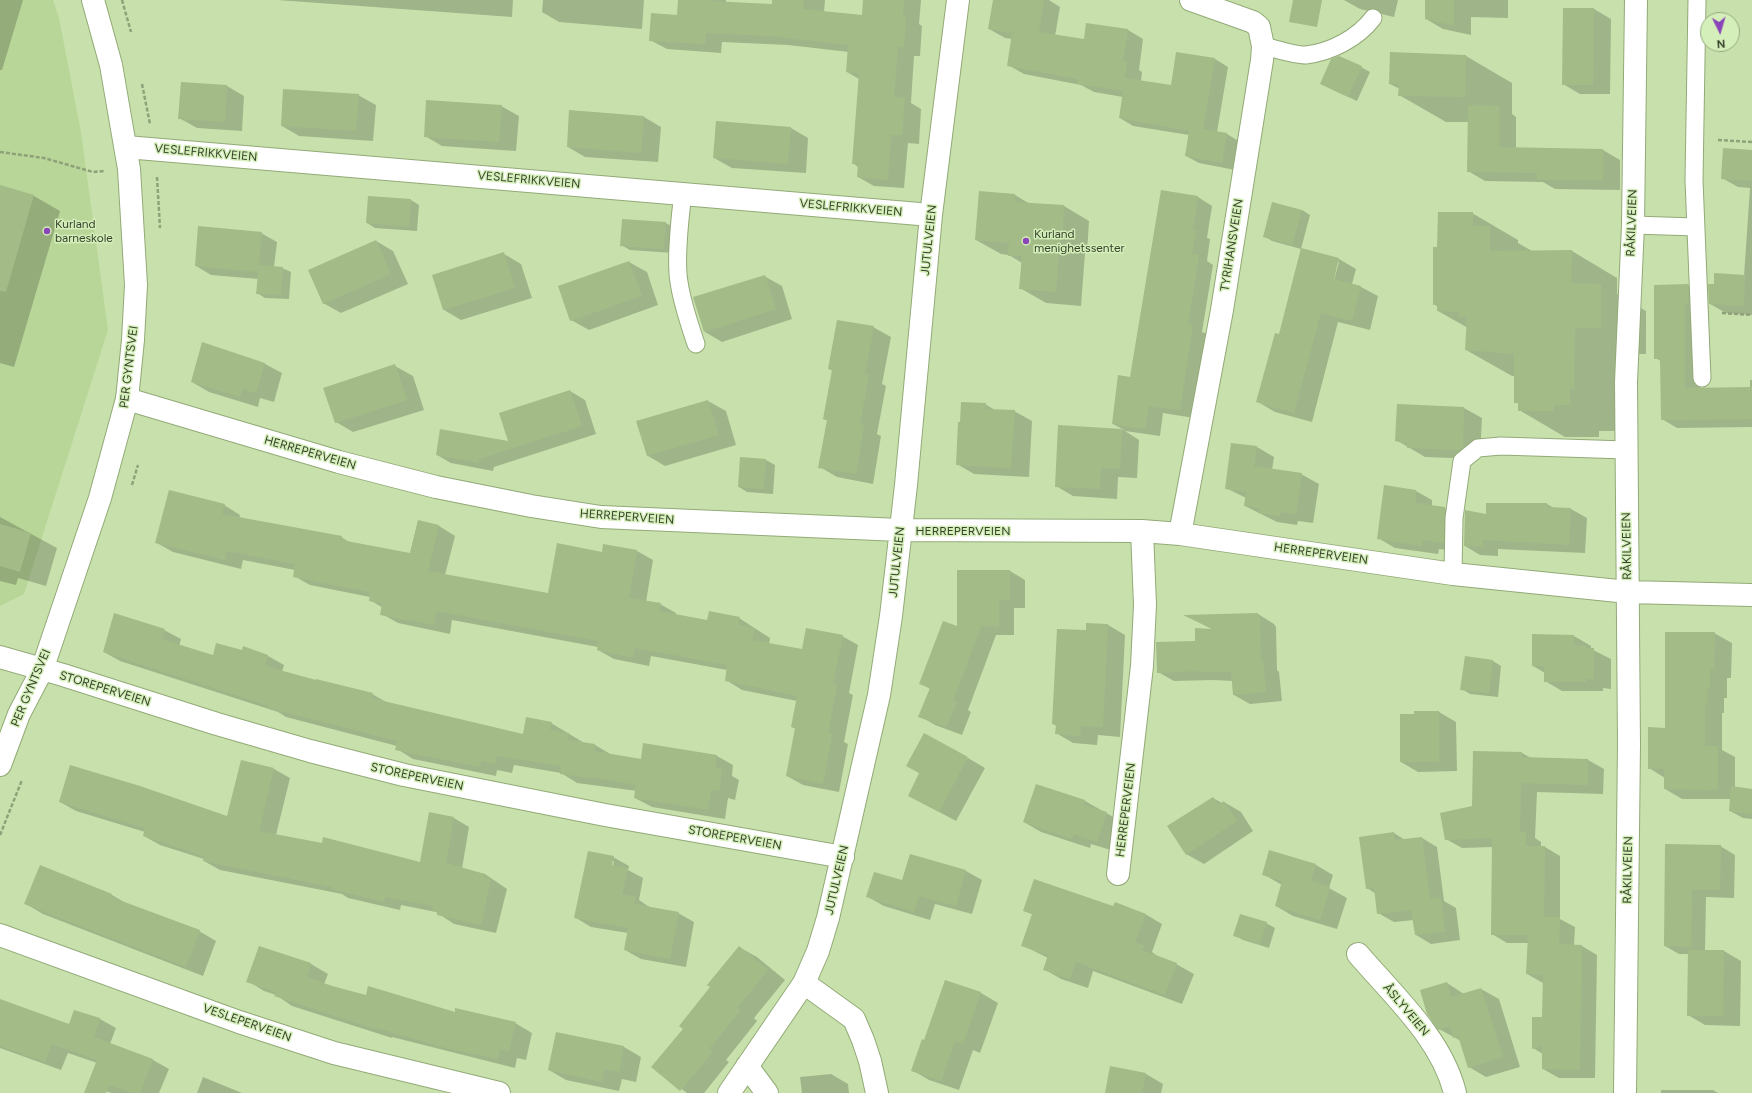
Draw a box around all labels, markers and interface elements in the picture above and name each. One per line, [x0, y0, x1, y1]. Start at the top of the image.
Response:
north arrow [1700, 12, 1740, 52]
text: N [1716, 37, 1726, 50]
street label: VESLEFRIKKVEIEN [154, 141, 258, 165]
street label: VESLEFRIKKVEIEN [477, 168, 581, 192]
street label: RÅKILVEIEN [1624, 189, 1640, 257]
street label: VESLEFRIKKVEIEN [799, 196, 903, 220]
street label: TYRIHANSVEIEN [1218, 198, 1246, 292]
street label: JUTULVEIEN [918, 204, 940, 276]
place label: Kurland barneskole [55, 217, 113, 245]
marker: Kurland barneskole [42, 226, 52, 236]
place label: Kurland menighetssenter [1034, 227, 1125, 255]
marker: Kurland menighetssenter [1021, 236, 1031, 246]
street label: PER GYNTSVEI [117, 325, 141, 409]
street label: HERREPERVEIEN [262, 433, 358, 473]
street label: HERREPERVEIEN [579, 507, 675, 527]
street label: RÅKILVEIEN [1619, 512, 1635, 580]
street label: HERREPERVEIEN [916, 524, 1010, 538]
street label: JUTULVEIEN [886, 526, 908, 598]
street label: HERREPERVEIEN [1273, 540, 1369, 568]
street label: PER GYNTSVEI [8, 647, 54, 729]
street label: STOREPERVEIEN [58, 668, 152, 710]
street label: STOREPERVEIEN [369, 760, 465, 794]
street label: HERREPERVEIEN [1113, 762, 1139, 858]
street label: STOREPERVEIEN [687, 823, 783, 853]
street label: RÅKILVEIEN [1620, 836, 1636, 904]
street label: JUTULVEIEN [822, 844, 852, 916]
street label: ÅSLYVEIEN [1380, 981, 1432, 1039]
street label: VESLEPERVEIEN [201, 1001, 293, 1045]

